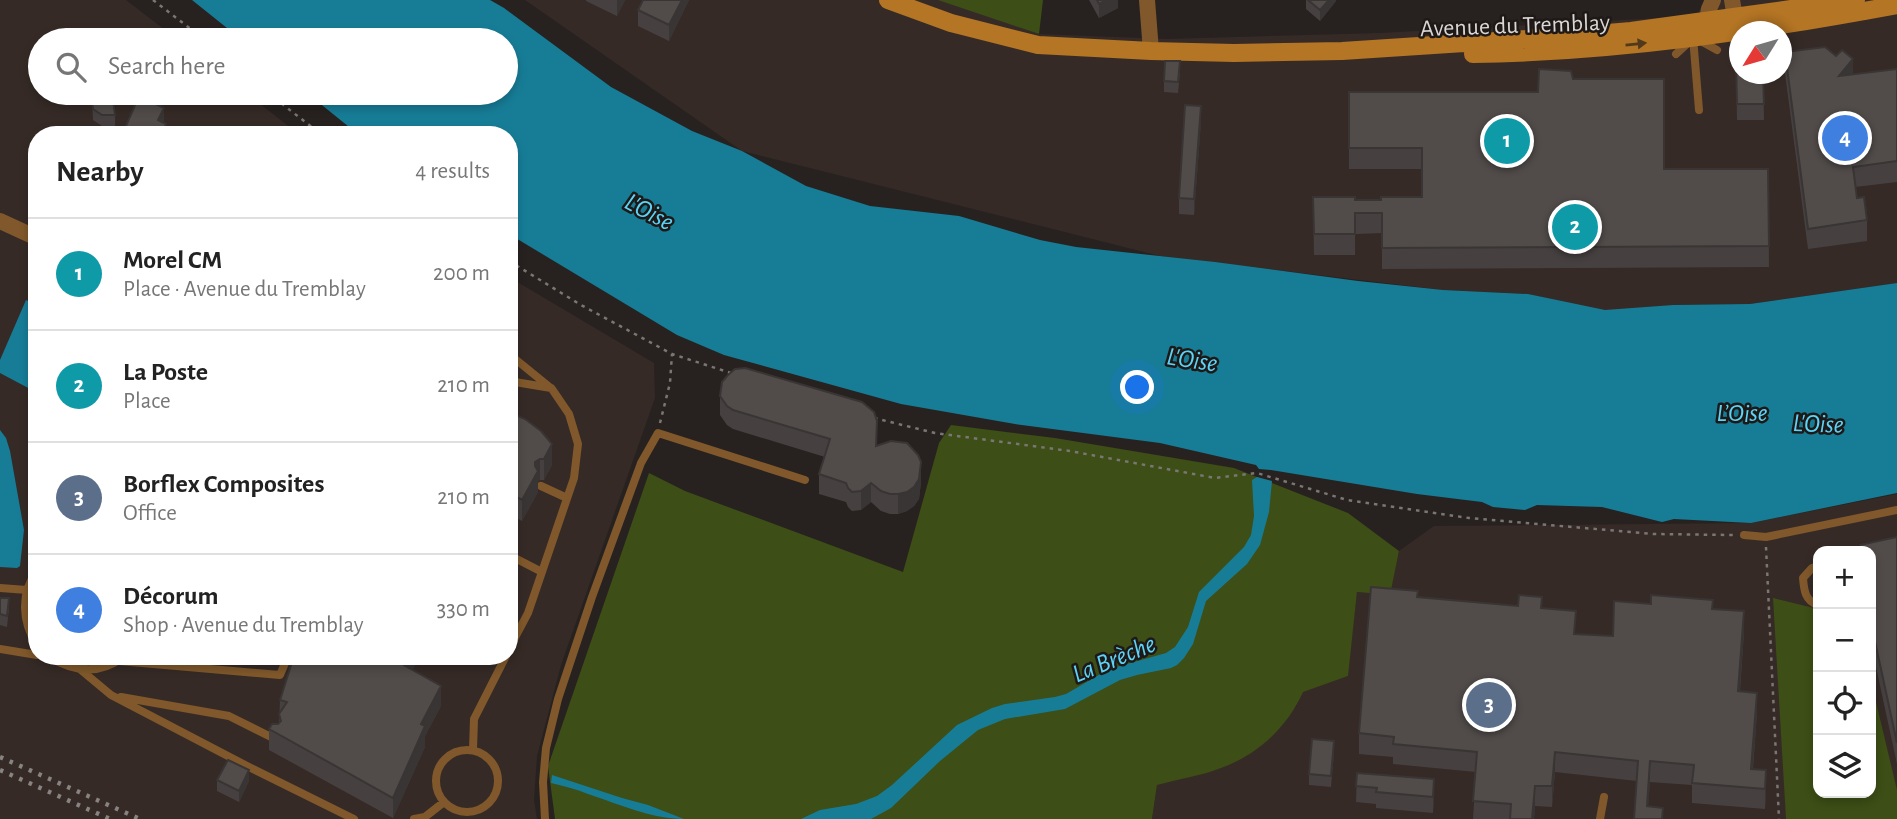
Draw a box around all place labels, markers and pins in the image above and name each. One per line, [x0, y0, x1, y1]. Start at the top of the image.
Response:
pin: 4 [1822, 112, 1868, 164]
pin: 1 [1484, 115, 1530, 167]
pin: 2 [1552, 201, 1598, 253]
pin: 3 [1466, 679, 1512, 731]

